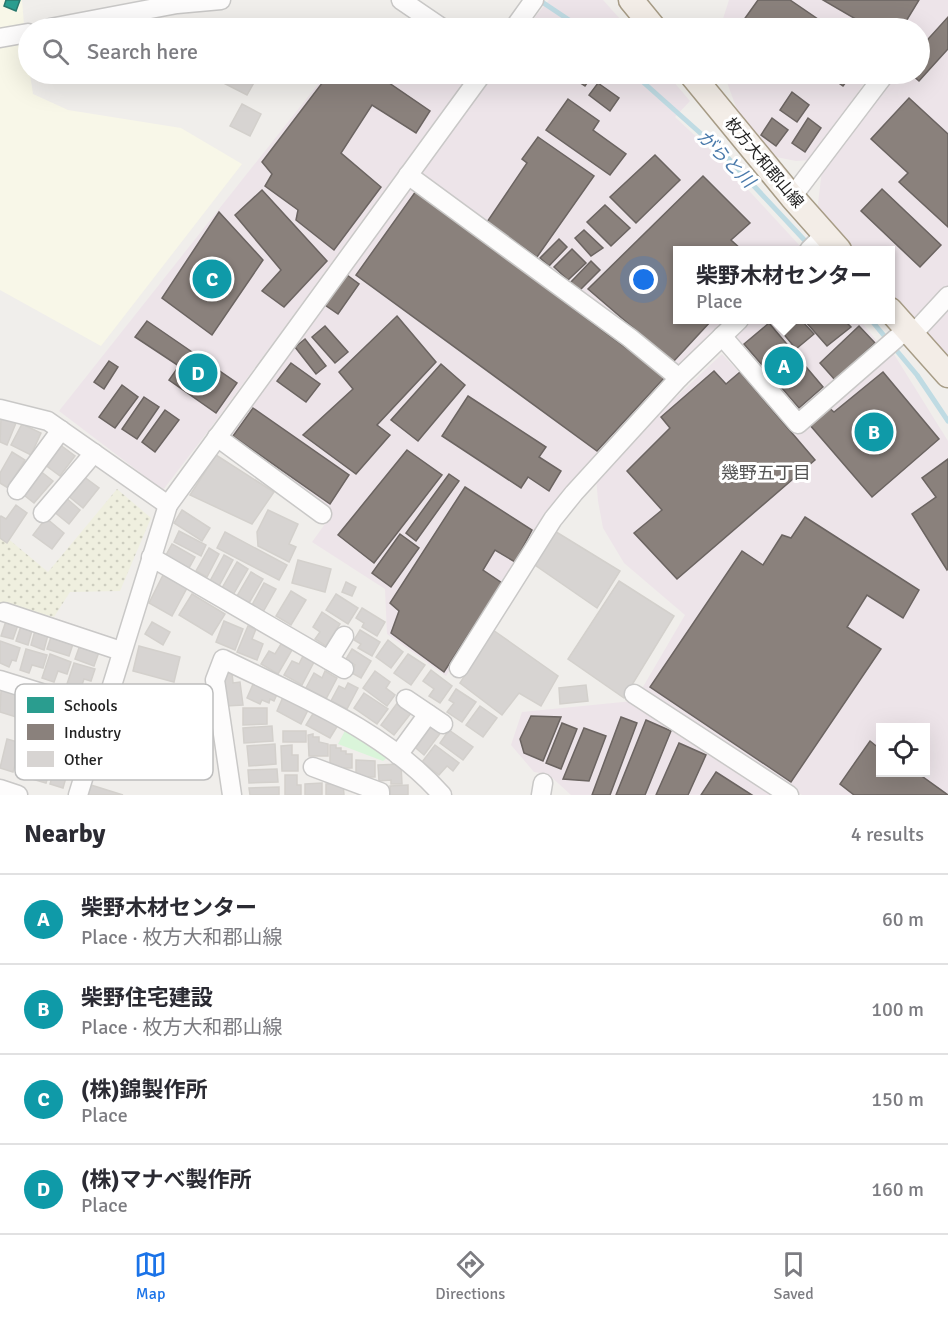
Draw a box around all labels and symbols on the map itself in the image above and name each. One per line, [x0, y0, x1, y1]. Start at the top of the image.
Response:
street label: 枚方大和郡山線 [720, 114, 808, 212]
water label: がらと川 [693, 126, 761, 194]
pin: C [192, 256, 232, 302]
your location [629, 265, 658, 294]
pin: A [764, 344, 804, 388]
pin: D [178, 350, 218, 395]
pin: B [854, 410, 894, 454]
district label: 幾野五丁目 [721, 462, 811, 484]
legend [15, 684, 213, 780]
text: Schools [64, 696, 117, 716]
text: Industry [64, 723, 122, 743]
text: Other [64, 750, 103, 770]

